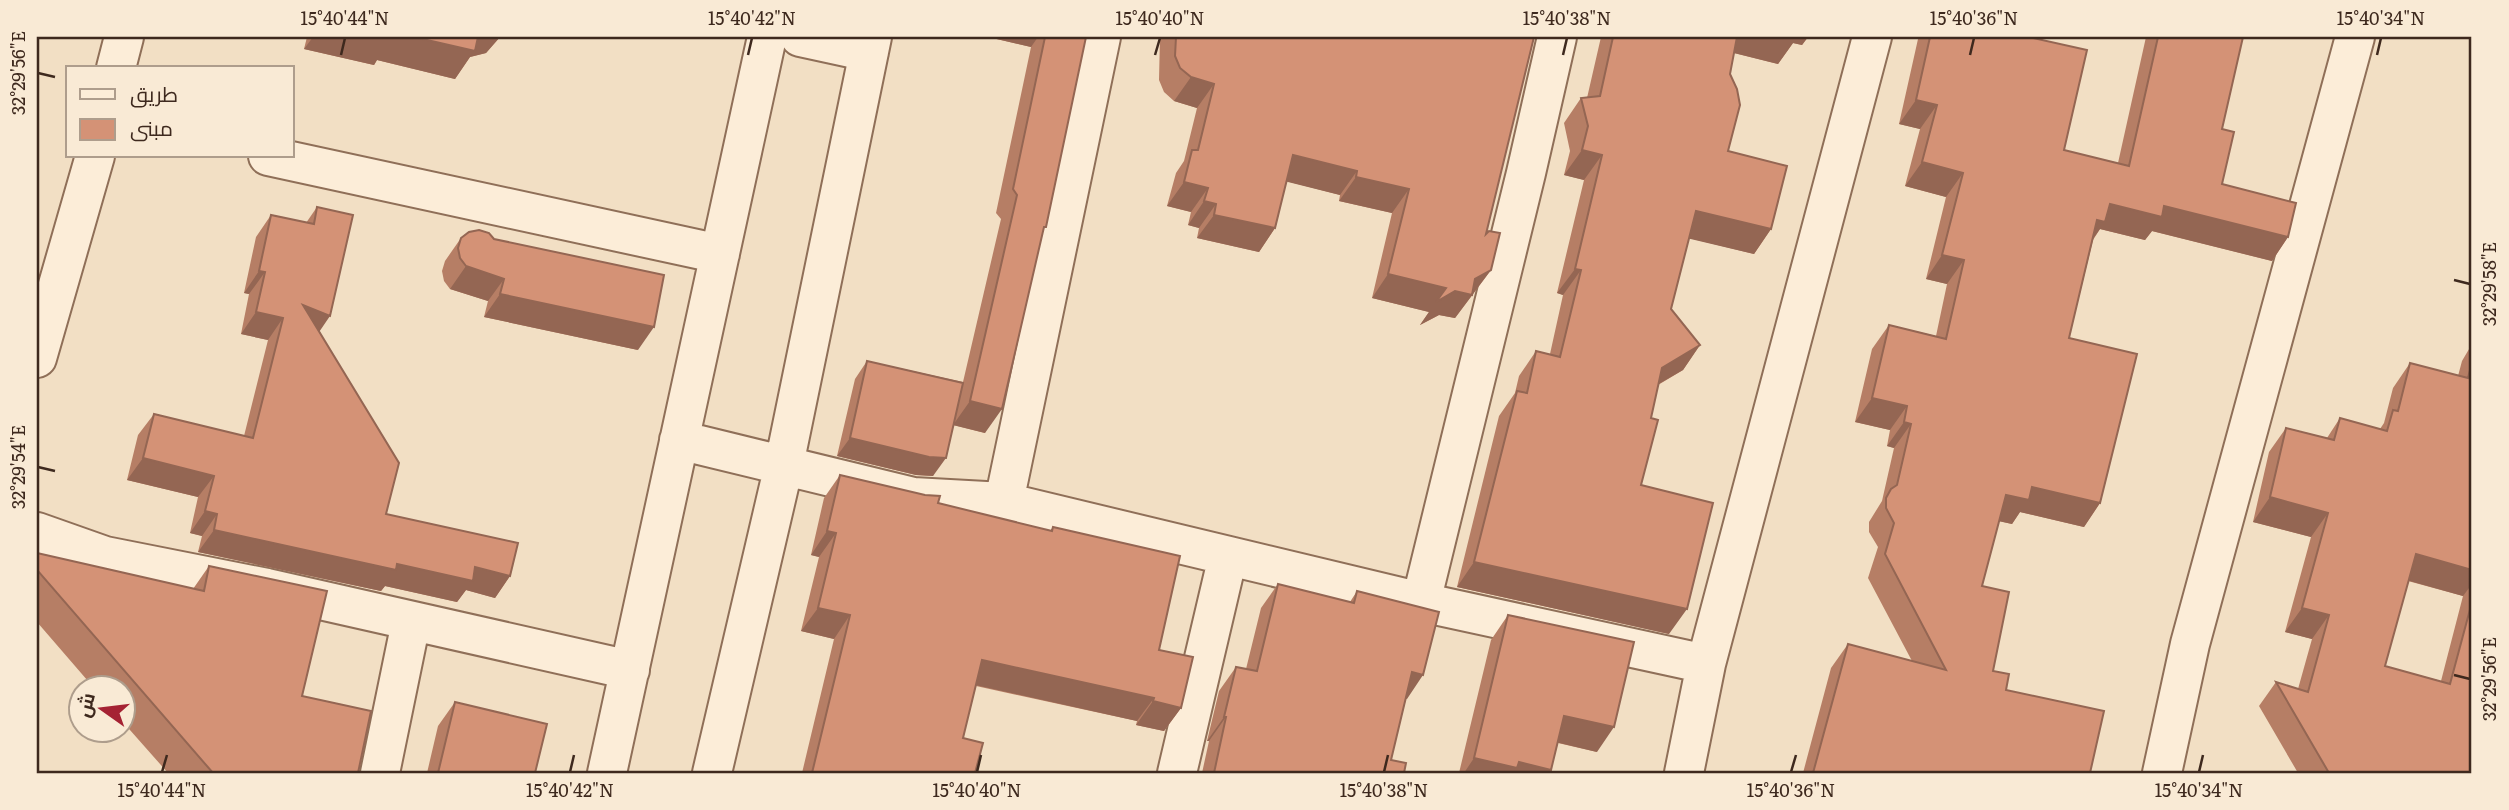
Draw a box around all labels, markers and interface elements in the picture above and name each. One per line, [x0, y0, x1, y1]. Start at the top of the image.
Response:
text: 15°40'44"N [301, 4, 389, 31]
text: 15°40'42"N [708, 4, 796, 31]
text: 15°40'40"N [1115, 4, 1205, 31]
text: 15°40'38"N [1523, 4, 1611, 31]
text: 15°40'36"N [1930, 4, 2018, 31]
text: 15°40'34"N [2337, 4, 2425, 31]
text: 32°29'56"E [4, 31, 31, 115]
legend [66, 66, 294, 158]
text: طريق [130, 77, 178, 108]
text: مبنى [130, 111, 173, 142]
text: 32°29'58"E [2475, 242, 2502, 326]
text: 32°29'54"E [4, 425, 31, 509]
text: 32°29'56"E [2475, 637, 2502, 721]
north arrow [66, 674, 136, 744]
text: ش [68, 689, 101, 720]
text: 15°40'44"N [118, 776, 206, 803]
text: 15°40'42"N [526, 776, 614, 803]
text: 15°40'40"N [932, 776, 1022, 803]
text: 15°40'38"N [1340, 776, 1428, 803]
text: 15°40'36"N [1747, 776, 1835, 803]
text: 15°40'34"N [2155, 776, 2243, 803]

